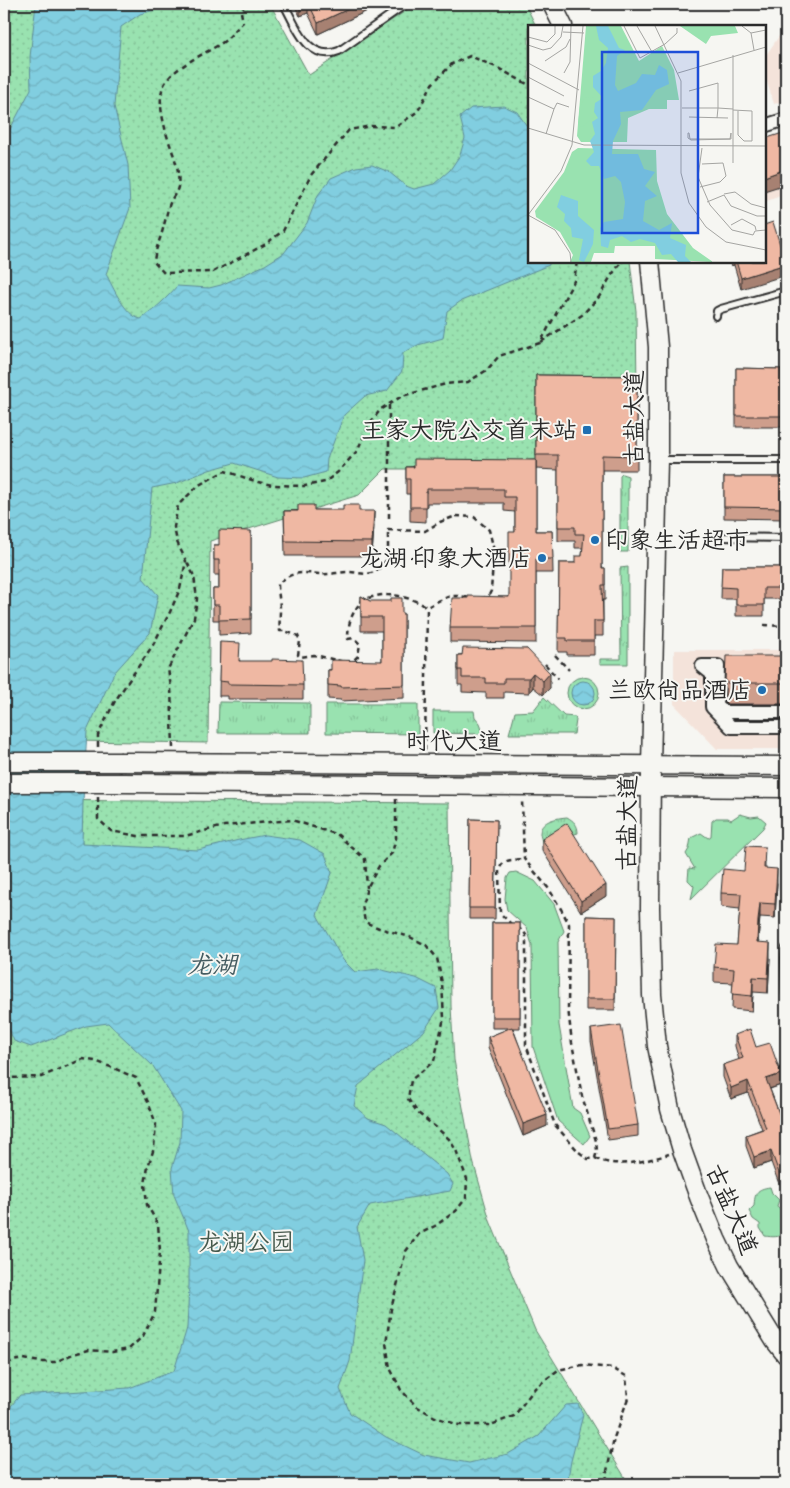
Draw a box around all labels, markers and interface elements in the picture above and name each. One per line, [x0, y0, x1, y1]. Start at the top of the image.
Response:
inset map [528, 25, 765, 262]
street label: 古盐大道 [619, 370, 649, 466]
place label: 王家大院公交首末站 [361, 415, 577, 445]
marker: 王家大院公交首末站 [581, 424, 593, 436]
place label: 印象生活超市 [605, 525, 749, 555]
marker: 印象生活超市 [589, 534, 601, 546]
place label: 龙湖·印象大酒店 [360, 543, 532, 573]
marker: 龙湖·印象大酒店 [536, 552, 548, 564]
place label: 兰欧尚品酒店 [608, 675, 752, 705]
marker: 兰欧尚品酒店 [756, 684, 768, 696]
street label: 时代大道 [406, 726, 502, 756]
street label: 古盐大道 [611, 775, 643, 871]
water label: 龙湖 [187, 949, 240, 981]
street label: 古盐大道 [699, 1159, 765, 1259]
park label: 龙湖公园 [198, 1227, 294, 1257]

